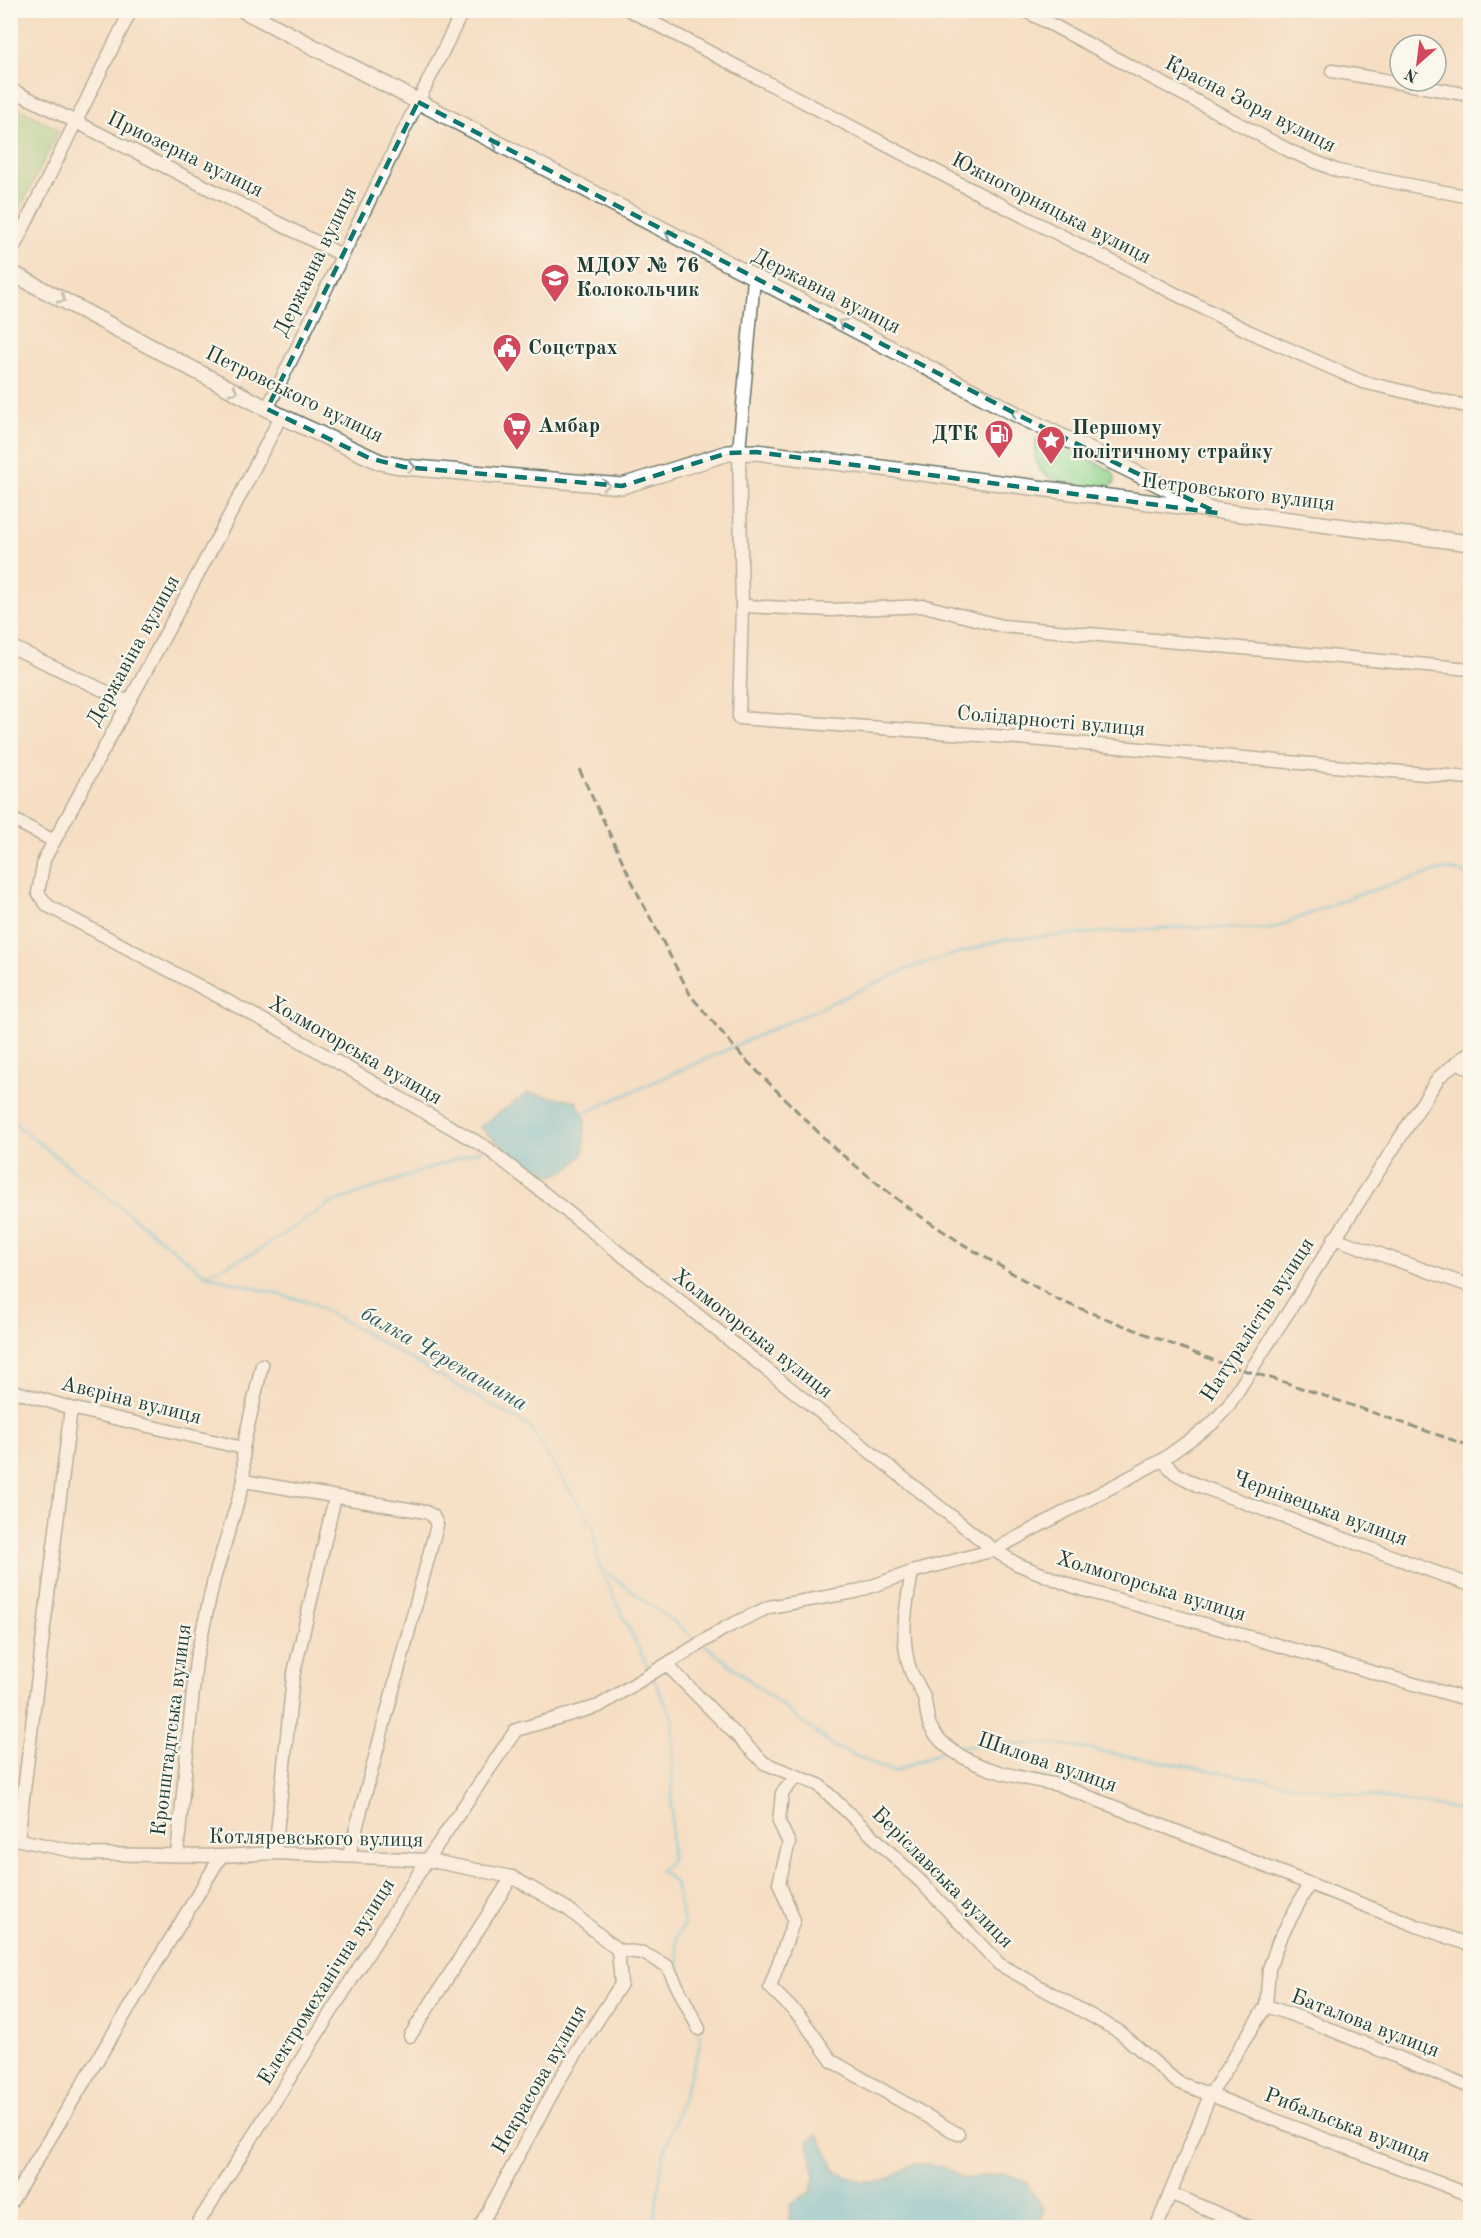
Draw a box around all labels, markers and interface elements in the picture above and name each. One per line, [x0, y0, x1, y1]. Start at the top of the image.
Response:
north arrow [1388, 33, 1448, 93]
street label: Красна Зоря вулиця [1161, 53, 1339, 157]
text: N [1402, 64, 1421, 84]
street label: Приозерна вулиця [104, 108, 266, 202]
one-way arrow [491, 139, 502, 151]
street label: Южногорняцька вулиця [948, 149, 1154, 269]
street label: Державна вулиця [271, 184, 361, 340]
one-way arrow [665, 230, 675, 241]
street label: Державна вулиця [748, 245, 904, 339]
place label: МДОУ № 76 Колокольчик [576, 256, 699, 301]
school or university icon: МДОУ № 76 Колокольчик [539, 262, 571, 304]
one-way arrow [56, 292, 66, 303]
one-way arrow [837, 319, 848, 331]
public building icon: Соцстрах [491, 332, 523, 374]
place label: Соцстрах [528, 338, 618, 359]
street label: Петровського вулиця [202, 343, 386, 447]
one-way arrow [228, 384, 238, 395]
one-way arrow [1010, 409, 1021, 421]
supermarket icon: Амбар [501, 410, 533, 452]
place label: Амбар [538, 416, 600, 437]
fuel station icon: ДТК [983, 418, 1015, 460]
place label: Першому політичному страйку [1072, 418, 1273, 463]
place label: ДТК [932, 424, 979, 445]
place icon: Першому політичному страйку [1035, 424, 1067, 466]
one-way arrow [408, 460, 417, 473]
street label: Петровського вулиця [1140, 471, 1336, 515]
one-way arrow [602, 479, 611, 492]
street label: Державіна вулиця [84, 572, 184, 730]
street label: Солідарності вулиця [956, 703, 1146, 741]
street label: Холмогорська вулиця [264, 993, 446, 1109]
street label: Натуралістів вулиця [1197, 1234, 1319, 1406]
street label: Холмогорська вулиця [668, 1265, 836, 1403]
water label: балка Черепашина [357, 1302, 531, 1416]
street label: Авєріна вулиця [59, 1373, 204, 1429]
street label: Чернівецька вулиця [1230, 1468, 1410, 1550]
street label: Холмогорська вулиця [1054, 1548, 1248, 1626]
street label: Кронштадтська вулиця [149, 1623, 195, 1837]
street label: Шилова вулиця [974, 1729, 1120, 1797]
street label: Беріславська вулиця [867, 1803, 1017, 1953]
street label: Котляревського вулиця [208, 1827, 424, 1851]
street label: Електромеханічна вулиця [255, 1875, 399, 2089]
street label: Баталова вулиця [1288, 1986, 1442, 2062]
street label: Некрасова вулиця [489, 2002, 591, 2158]
street label: Рибальська вулиця [1261, 2085, 1433, 2167]

